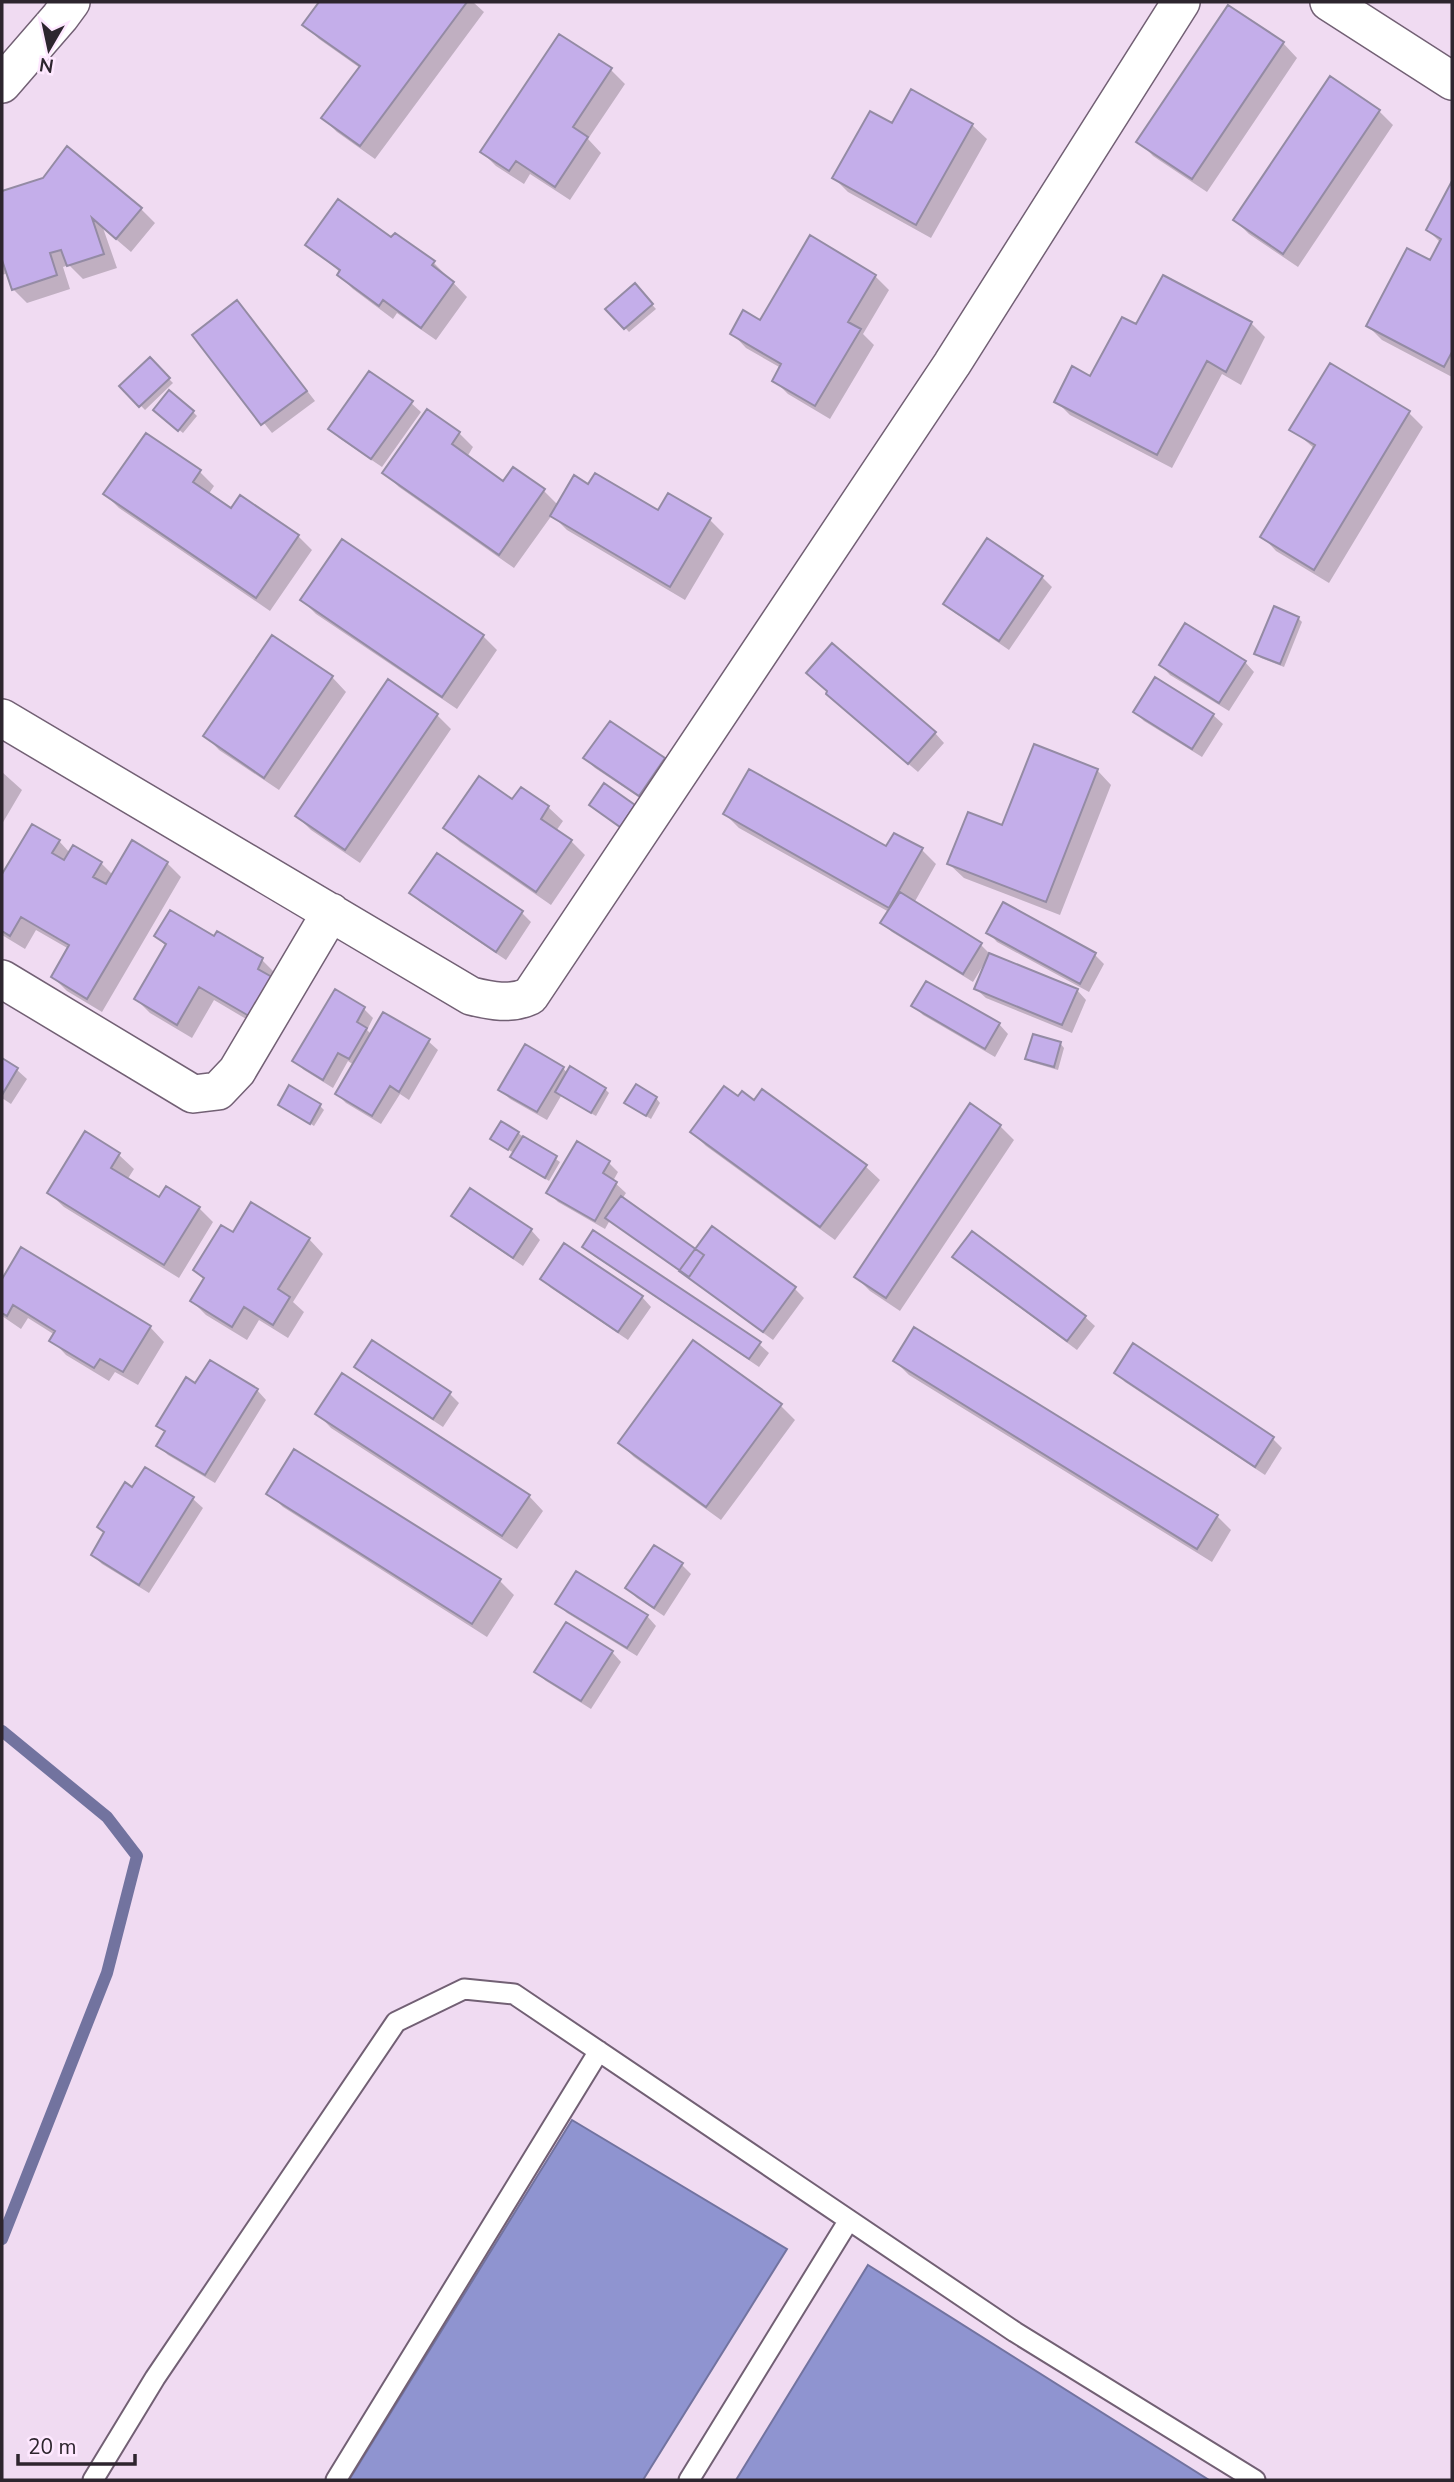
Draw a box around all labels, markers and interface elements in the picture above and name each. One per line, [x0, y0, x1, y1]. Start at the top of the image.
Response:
north arrow [14, 14, 84, 84]
text: N [37, 51, 56, 79]
scale bar [18, 2422, 135, 2466]
text: 20 m [28, 2433, 77, 2461]

